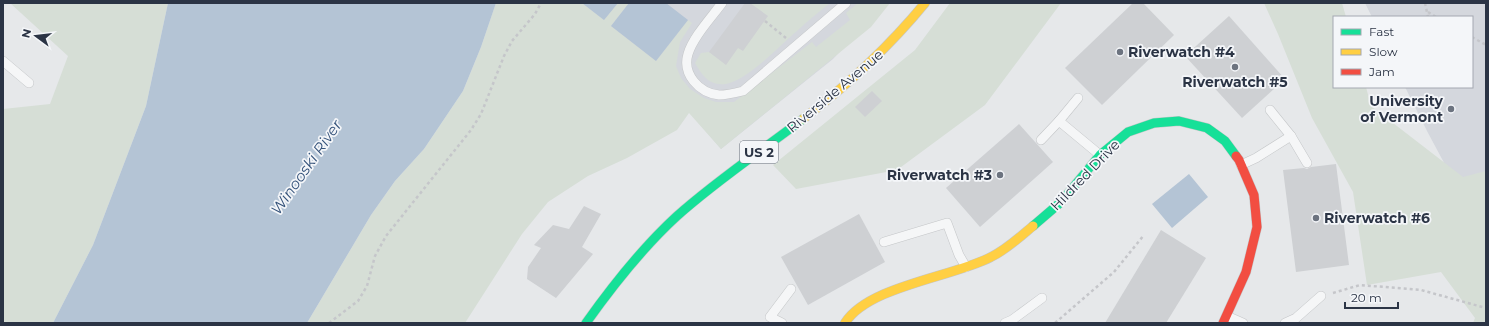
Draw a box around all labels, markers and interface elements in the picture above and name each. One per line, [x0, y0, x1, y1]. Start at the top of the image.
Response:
north arrow [16, 16, 56, 56]
legend [1333, 16, 1473, 88]
text: Fast [1369, 24, 1394, 39]
text: N [18, 27, 34, 40]
place label: Riverwatch #4 [1128, 43, 1235, 61]
text: Slow [1369, 44, 1398, 59]
street label: Riverside Avenue [783, 45, 887, 137]
marker: Riverwatch #4 [1115, 47, 1125, 57]
marker: Riverwatch #5 [1230, 62, 1240, 72]
text: Jam [1368, 64, 1395, 79]
place label: Riverwatch #5 [1182, 73, 1288, 91]
place label: University of Vermont [1360, 92, 1444, 126]
marker: University of Vermont [1446, 104, 1456, 114]
water label: Winooski River [266, 115, 346, 218]
street label: Hildred Drive [1047, 136, 1123, 214]
road number: US 2 [740, 141, 778, 163]
place label: Riverwatch #3 [887, 166, 992, 184]
marker: Riverwatch #3 [995, 170, 1005, 180]
place label: Riverwatch #6 [1324, 209, 1430, 227]
marker: Riverwatch #6 [1311, 213, 1321, 223]
scale bar [1345, 284, 1398, 310]
text: 20 m [1351, 290, 1382, 305]

